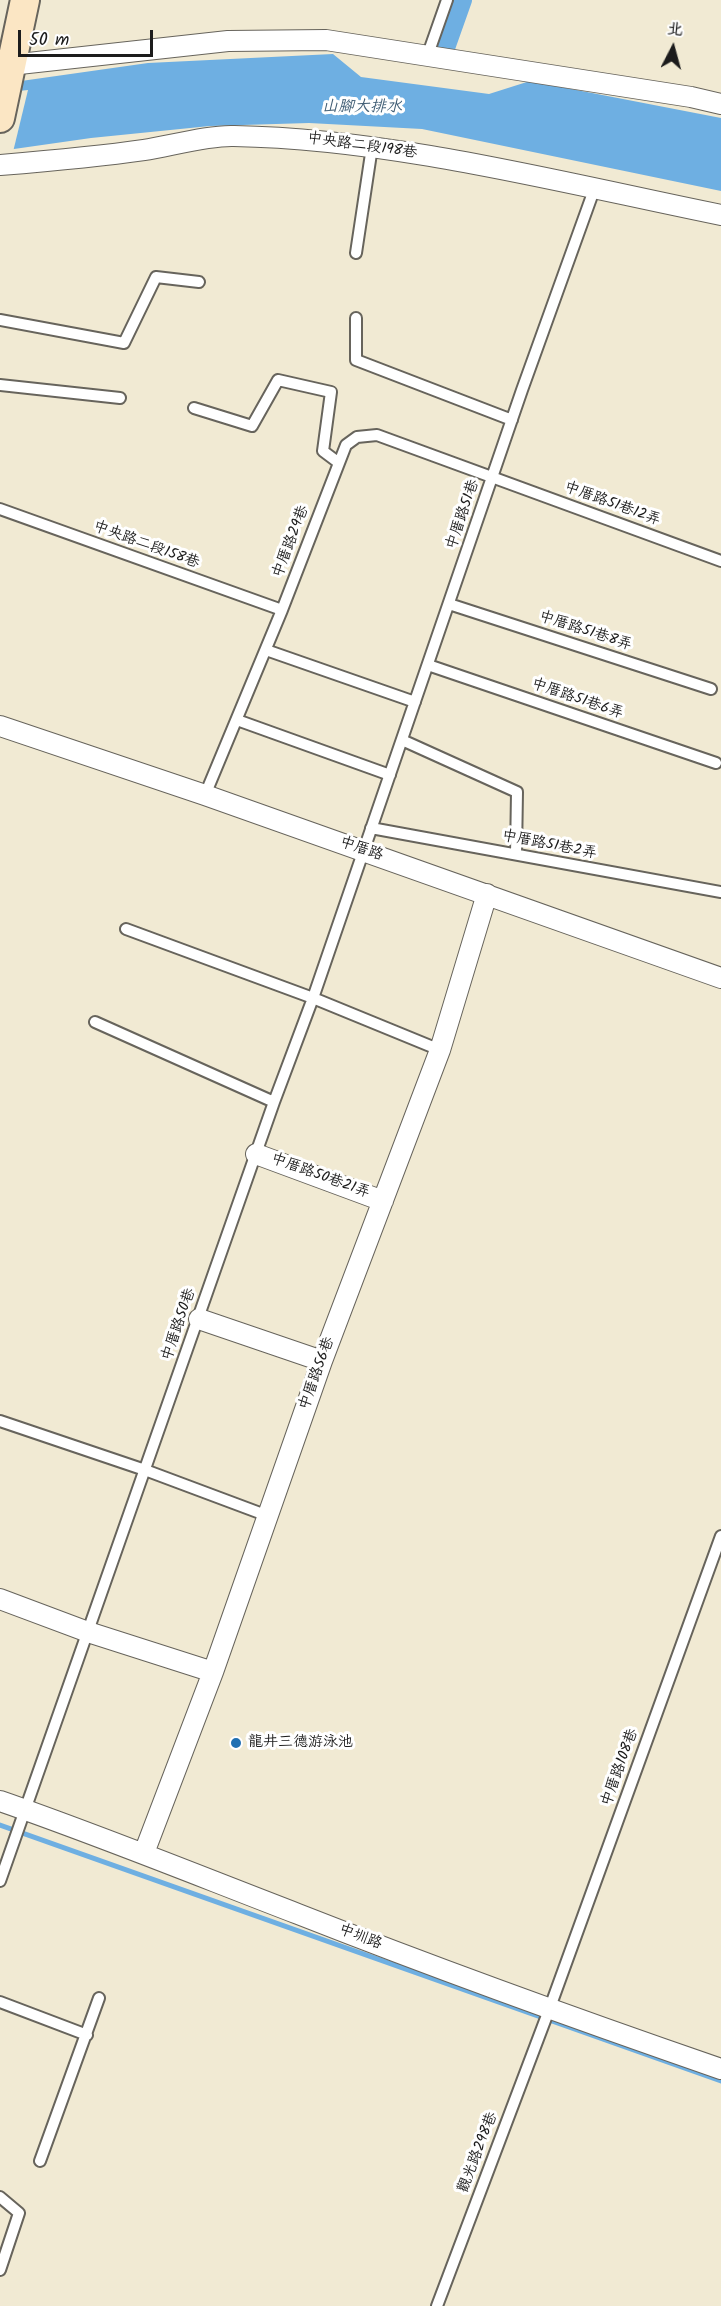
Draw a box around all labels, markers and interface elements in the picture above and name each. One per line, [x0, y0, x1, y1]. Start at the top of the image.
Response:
text: 北 [666, 16, 684, 43]
scale bar [21, 18, 156, 56]
north arrow [643, 18, 703, 78]
text: 50 m [29, 26, 69, 55]
water label: 山腳大排水 [322, 98, 402, 118]
street label: 中央路二段198巷 [306, 130, 418, 164]
street label: 中厝路51巷 [444, 478, 484, 552]
street label: 中厝路51巷12弄 [561, 479, 663, 531]
street label: 中厝路29巷 [270, 503, 314, 581]
street label: 中央路二段158巷 [90, 518, 202, 574]
street label: 中厝路51巷8弄 [536, 608, 634, 656]
street label: 中厝路51巷6弄 [529, 676, 625, 724]
street label: 中厝路51巷2弄 [500, 828, 598, 864]
street label: 中厝路 [337, 834, 385, 866]
street label: 中厝路50巷21弄 [268, 1151, 372, 1203]
street label: 中厝路50巷 [159, 1286, 201, 1364]
street label: 中厝路56巷 [296, 1335, 340, 1413]
street label: 中厝路108巷 [599, 1727, 643, 1809]
place label: 龍井三德游泳池 [248, 1734, 353, 1752]
marker: 龍井三德游泳池 [229, 1736, 243, 1750]
street label: 中圳路 [336, 1922, 384, 1954]
street label: 觀光路298巷 [455, 2110, 503, 2196]

